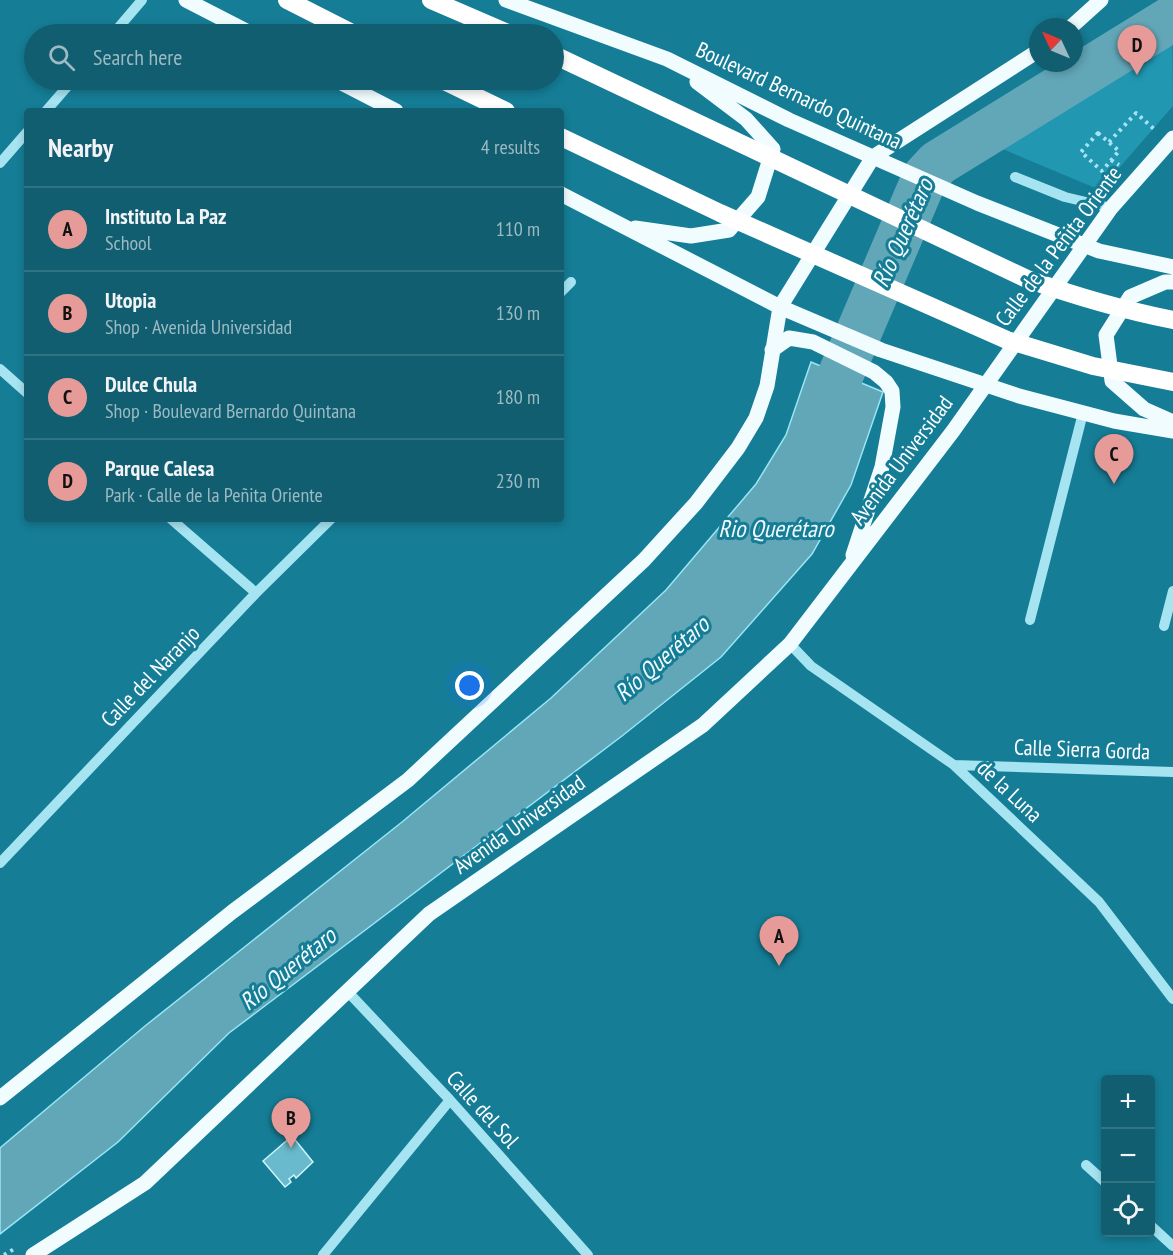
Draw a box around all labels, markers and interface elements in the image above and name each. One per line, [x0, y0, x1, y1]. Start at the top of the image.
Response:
north arrow [1029, 18, 1083, 72]
search box [24, 24, 564, 90]
pin: D [1118, 26, 1156, 75]
street label: Boulevard Bernardo Quintana [692, 35, 906, 155]
icon: search [45, 41, 78, 74]
text: Search here [93, 43, 182, 71]
text: Nearby [48, 131, 113, 164]
text: 4 results [481, 134, 540, 160]
street label: Calle de la Peñita Oriente [989, 160, 1127, 332]
water label: Río Querétaro [865, 172, 941, 292]
text: Instituto La Paz [105, 202, 226, 230]
text: A [62, 216, 73, 242]
text: 110 m [496, 216, 540, 242]
text: School [105, 230, 151, 256]
text: Utopia [105, 286, 156, 314]
text: B [63, 300, 72, 326]
text: 130 m [496, 300, 540, 326]
text: Shop · Avenida Universidad [105, 314, 292, 340]
text: Dulce Chula [105, 370, 197, 398]
text: C [63, 384, 72, 410]
text: 180 m [496, 384, 540, 410]
street label: Avenida Universidad [843, 390, 959, 530]
text: Shop · Boulevard Bernardo Quintana [105, 398, 356, 424]
pin: C [1094, 434, 1134, 484]
text: Parque Calesa [105, 454, 214, 482]
text: D [62, 468, 73, 494]
text: 230 m [496, 468, 540, 494]
text: Park · Calle de la Peñita Oriente [105, 482, 323, 508]
water label: Rio Querétaro [718, 513, 835, 544]
water label: Río Querétaro [608, 608, 717, 708]
street label: Calle del Naranjo [95, 619, 205, 733]
your location [455, 671, 484, 700]
street label: Calle Sierra Gorda [1014, 733, 1150, 765]
street label: de la Luna [972, 754, 1048, 828]
street label: Avenida Universidad [448, 768, 590, 880]
pin: A [760, 916, 798, 966]
water label: Río Querétaro [233, 919, 344, 1017]
street label: Calle del Sol [441, 1064, 526, 1154]
map controls [1101, 1075, 1155, 1237]
button: + [1101, 1075, 1155, 1129]
pin: B [272, 1098, 310, 1148]
button: − [1101, 1129, 1155, 1183]
button: locate [1101, 1183, 1155, 1237]

